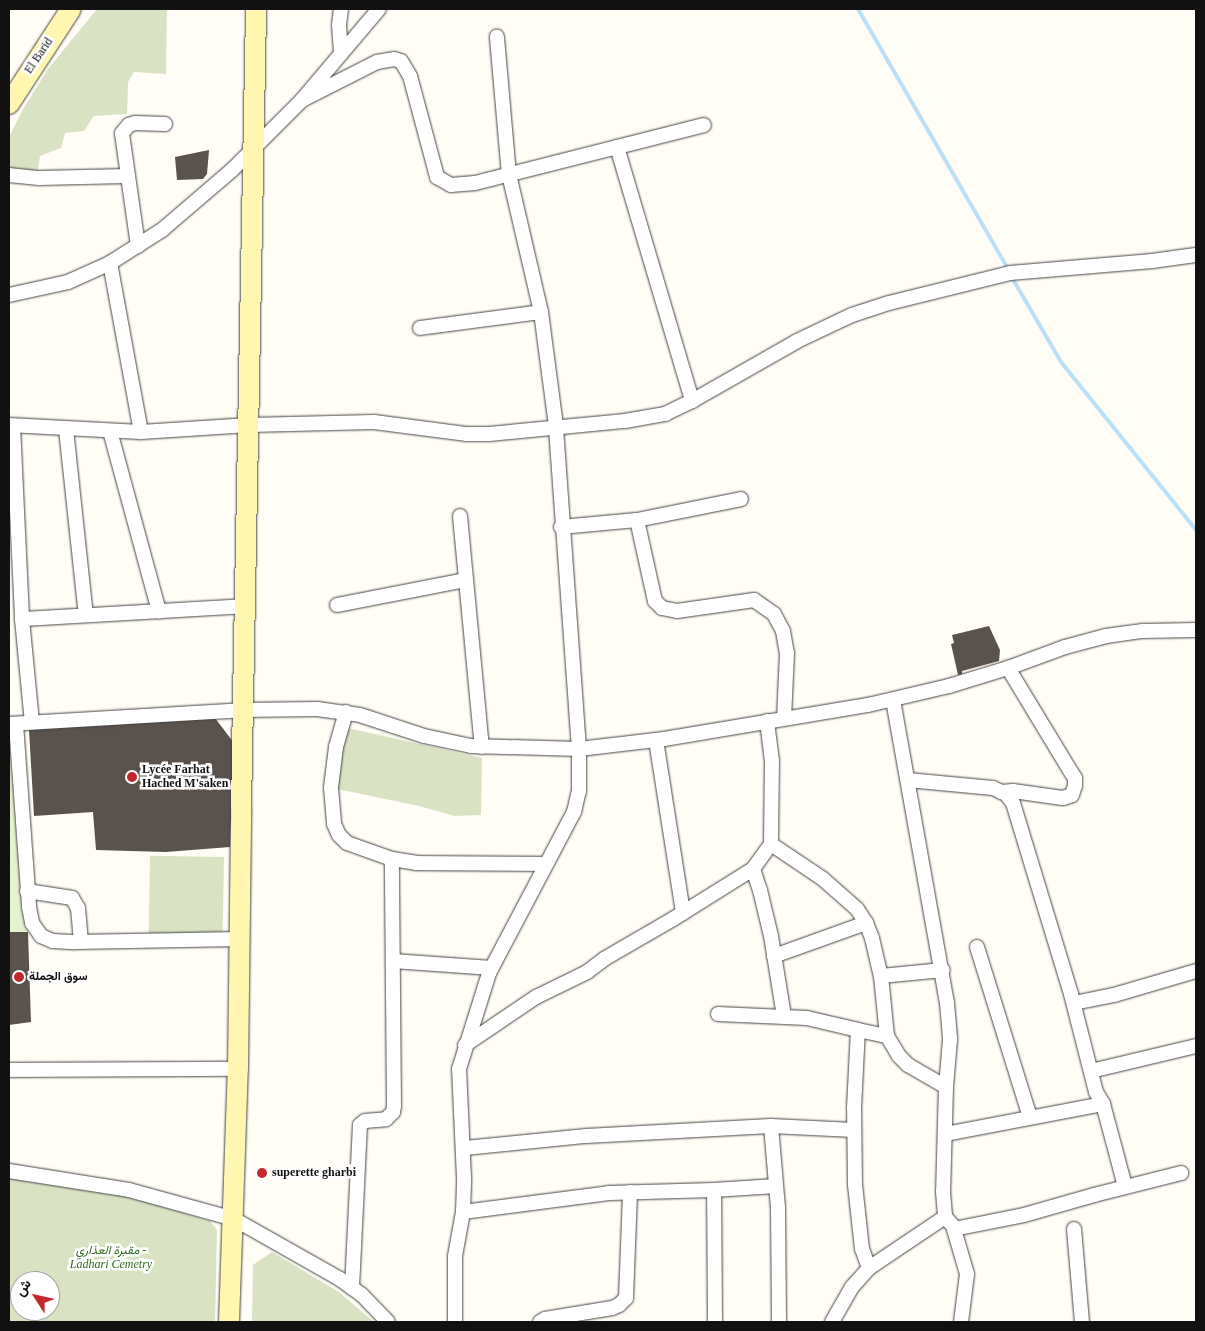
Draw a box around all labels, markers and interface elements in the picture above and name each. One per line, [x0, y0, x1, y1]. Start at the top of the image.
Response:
street label: El Barid [22, 35, 56, 77]
place label: Lycée Farhat Hached M'saken [142, 763, 228, 791]
marker: Lycée Farhat Hached M'saken [126, 771, 138, 783]
place label: سوق الجملة [29, 970, 88, 984]
marker: سوق الجملة [13, 971, 25, 983]
place label: superette gharbi [272, 1166, 356, 1180]
marker: superette gharbi [256, 1167, 268, 1179]
park label: مقبرة العذاري - Ladhari Cemetry [70, 1244, 152, 1272]
north arrow [10, 1271, 60, 1321]
text: ش [12, 1276, 34, 1299]

